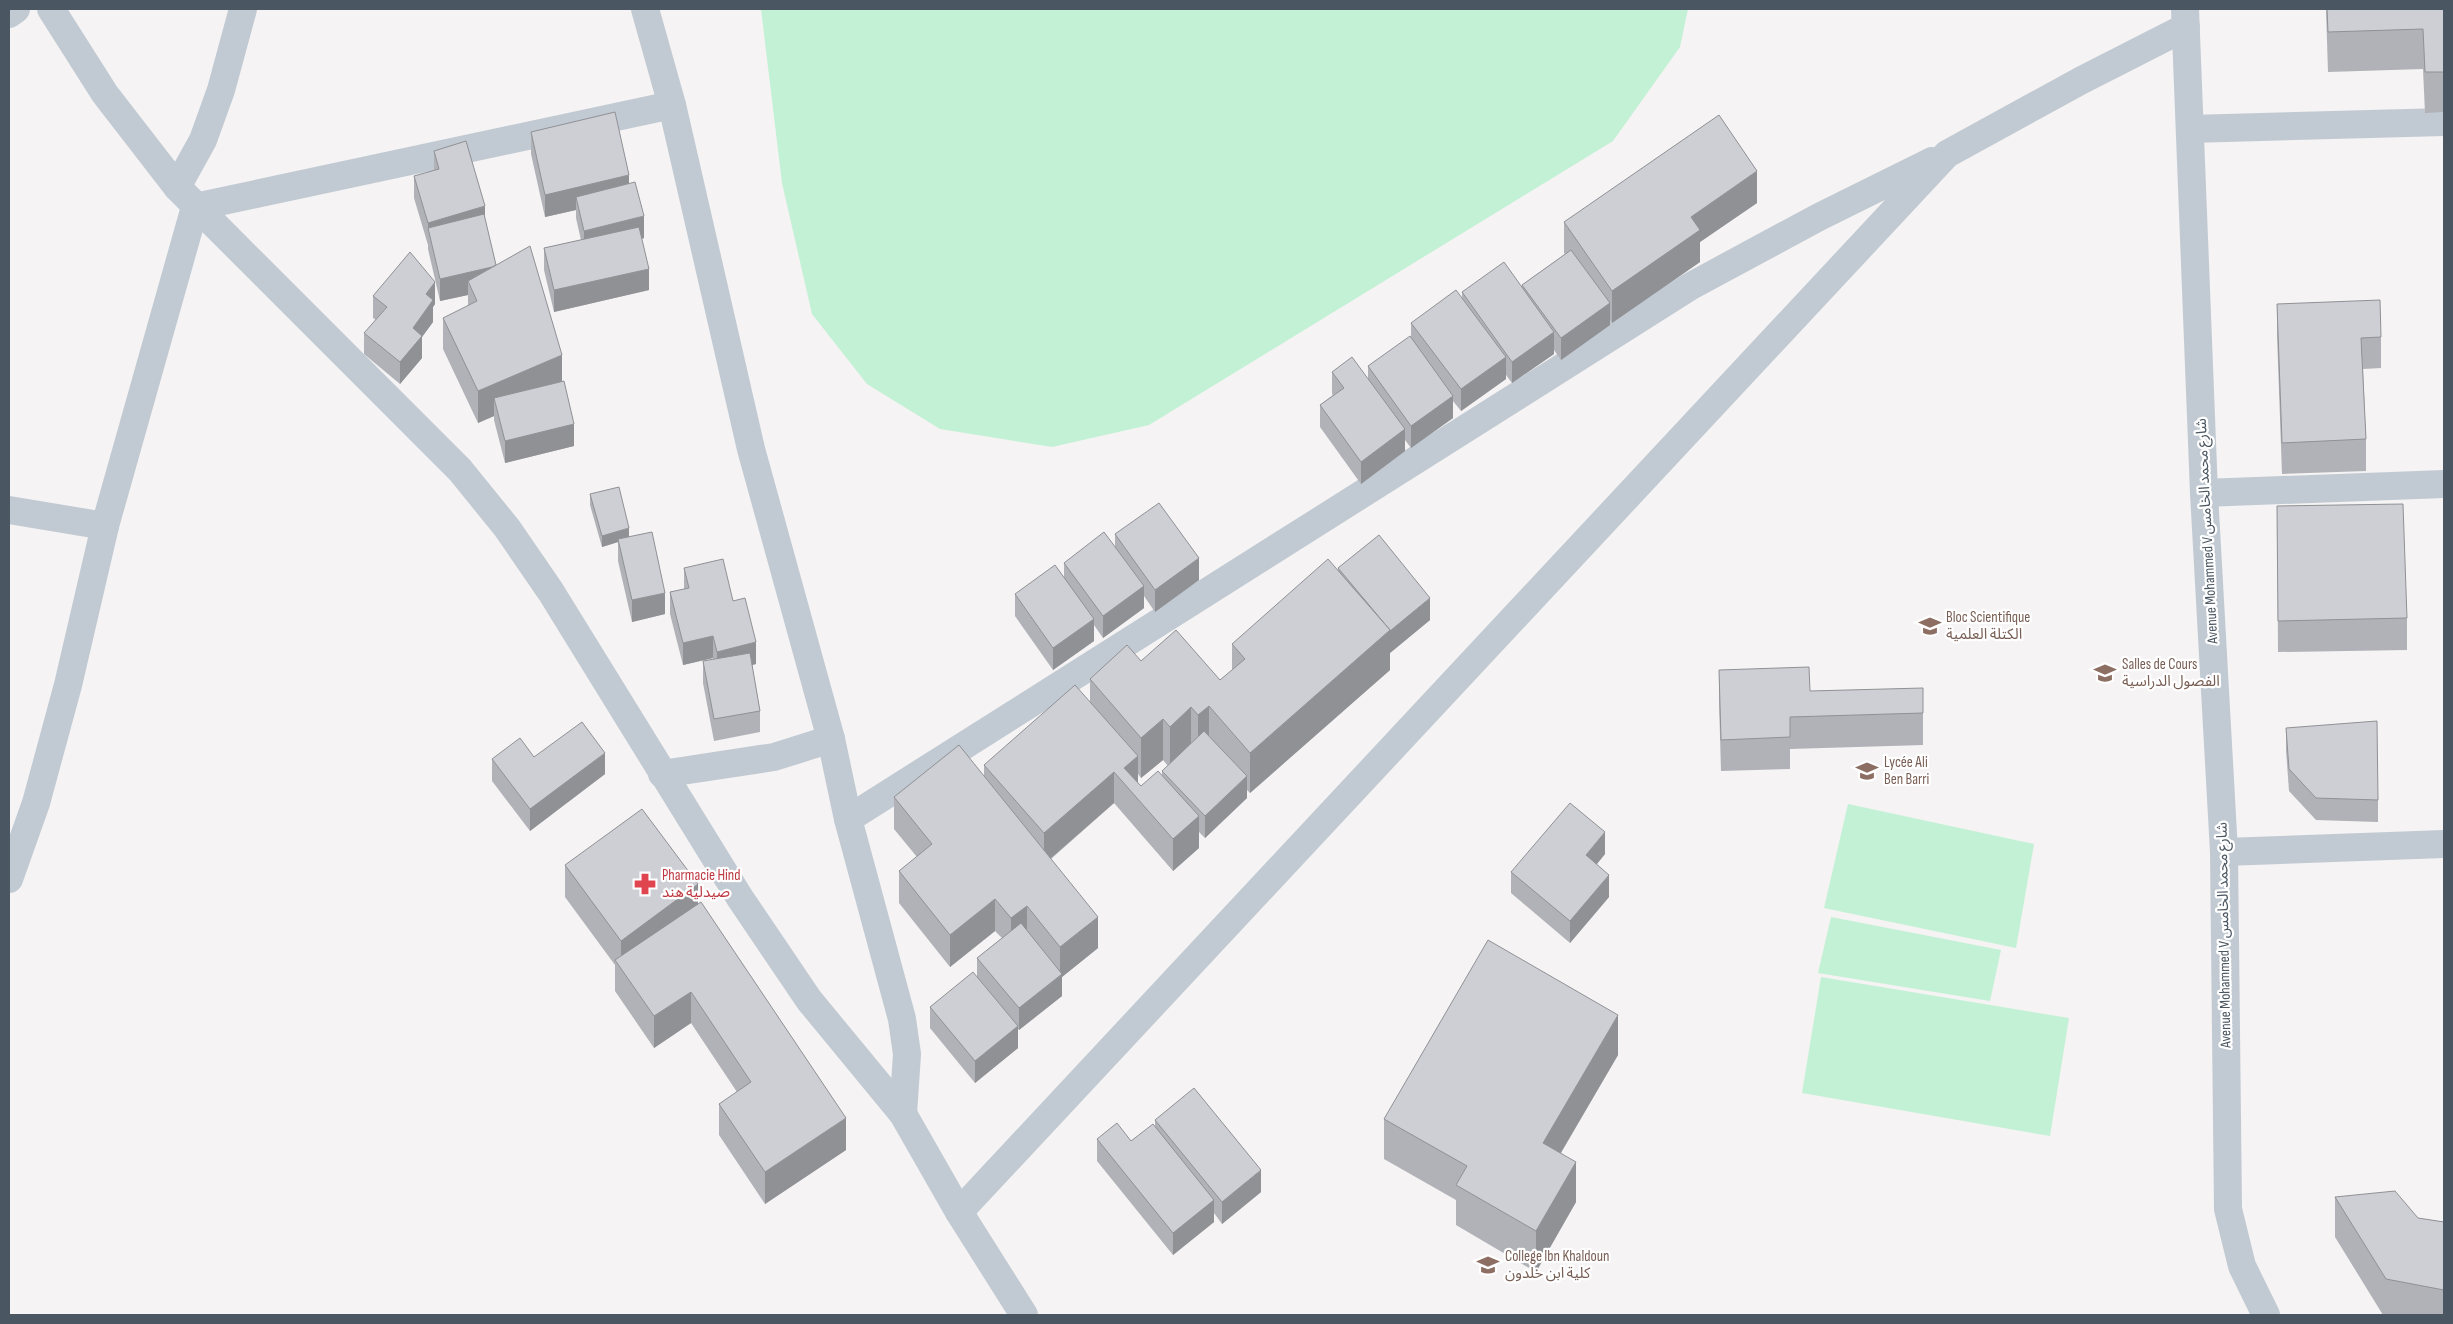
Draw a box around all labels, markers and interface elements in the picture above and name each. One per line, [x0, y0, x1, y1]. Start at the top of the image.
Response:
street label: Avenue Mohammed V شارع محمد الخامس [2192, 417, 2224, 645]
place label: Bloc Scientifique الكتلة العلمية [1946, 608, 2030, 644]
school or university icon: Bloc Scientifique الكتلة العلمية [1917, 613, 1943, 639]
place label: Salles de Cours الفصول الدراسية [2122, 655, 2220, 691]
school or university icon: Salles de Cours الفصول الدراسية [2092, 660, 2118, 686]
place label: Lycée Ali Ben Barri [1884, 753, 1930, 789]
school or university icon: Lycée Ali Ben Barri [1854, 758, 1880, 784]
street label: Avenue Mohammed V شارع محمد الخامس [2213, 822, 2237, 1049]
place label: Pharmacie Hind صيدلية هند [662, 866, 741, 902]
pharmacy icon: Pharmacie Hind صيدلية هند [632, 871, 658, 897]
place label: College Ibn Khaldoun كلية ابن خلدون [1505, 1247, 1609, 1283]
school or university icon: College Ibn Khaldoun كلية ابن خلدون [1475, 1252, 1501, 1278]

